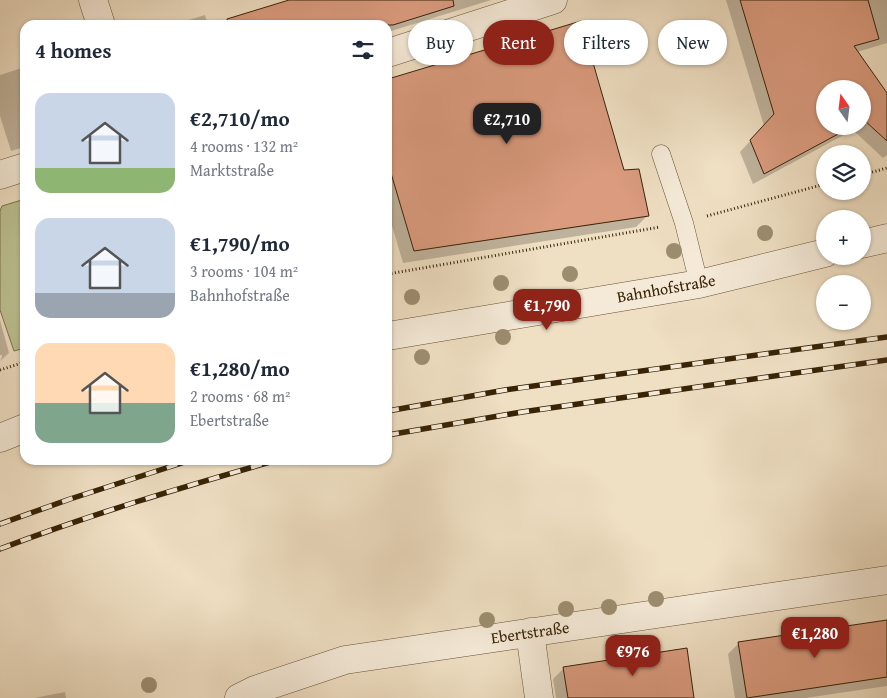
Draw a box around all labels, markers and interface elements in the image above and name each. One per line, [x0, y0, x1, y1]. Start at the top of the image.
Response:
chip: Buy [408, 20, 473, 65]
chip: Rent [483, 20, 554, 65]
chip: Filters [564, 20, 648, 65]
chip: New [658, 20, 727, 65]
text: 4 homes [35, 35, 111, 66]
icon: filters [349, 36, 377, 64]
north arrow [816, 80, 871, 135]
map controls [816, 80, 871, 330]
pin: €2,710 [466, 102, 548, 145]
text: €2,710/mo [190, 103, 290, 134]
text: €2,710 [484, 107, 530, 131]
icon: home [75, 113, 135, 173]
text: 4 rooms · 132 m² [190, 134, 298, 158]
button: layers [816, 145, 871, 200]
text: Marktstraße [190, 158, 274, 182]
button: + [816, 210, 871, 265]
text: €1,790/mo [190, 228, 290, 259]
icon: home [75, 238, 135, 298]
text: 3 rooms · 104 m² [190, 259, 298, 283]
street label: Bahnhofstraße [615, 268, 717, 308]
button: − [816, 275, 871, 330]
text: Bahnhofstraße [190, 283, 290, 307]
pin: €1,790 [506, 288, 588, 331]
text: €1,790 [524, 293, 570, 317]
text: €1,280/mo [190, 353, 290, 384]
icon: home [75, 363, 135, 423]
text: 2 rooms · 68 m² [190, 384, 290, 408]
text: Ebertstraße [190, 408, 269, 432]
street label: Ebertstraße [489, 615, 571, 649]
pin: €1,280 [774, 616, 856, 659]
text: €1,280 [792, 621, 838, 645]
pin: €976 [603, 634, 663, 677]
text: €976 [616, 639, 650, 663]

